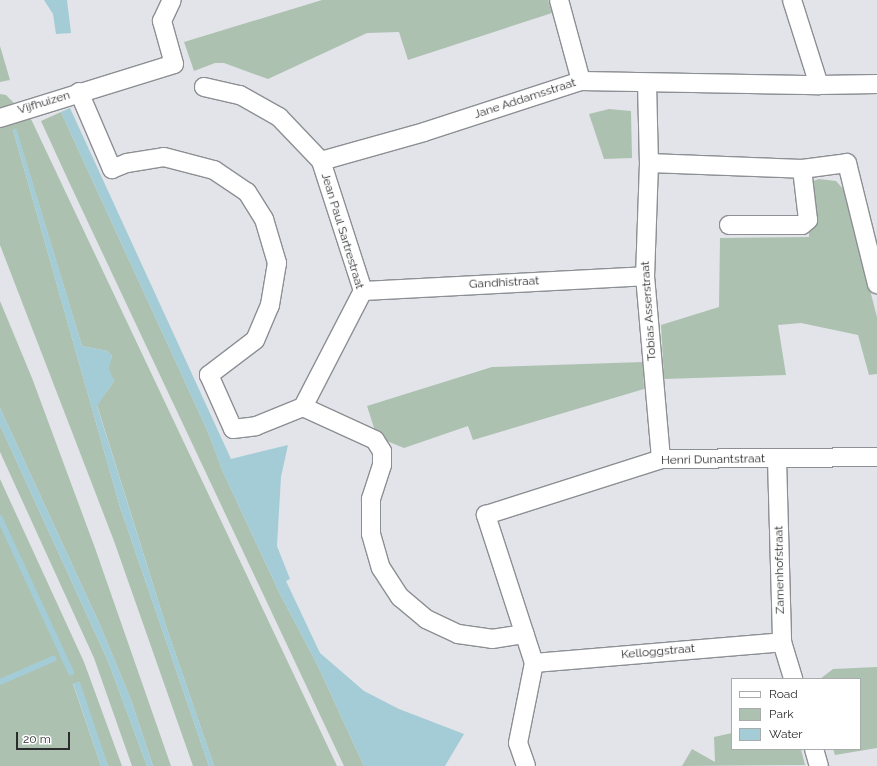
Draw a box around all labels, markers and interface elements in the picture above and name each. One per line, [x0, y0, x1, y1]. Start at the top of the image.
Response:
street label: Jane Addamsstraat [472, 76, 578, 122]
street label: Vijfhuizen [16, 88, 72, 118]
street label: Jean Paul Sartrestraat [317, 171, 367, 291]
street label: Tobias Asserstraat [638, 260, 660, 362]
street label: Gandhistraat [469, 274, 539, 292]
street label: Henri Dunantstraat [661, 452, 765, 468]
street label: Zamenhofstraat [772, 526, 788, 614]
street label: Kelloggstraat [621, 642, 695, 662]
legend [731, 678, 861, 750]
text: Road [769, 687, 798, 701]
text: Park [769, 707, 794, 721]
scale bar [18, 724, 72, 750]
text: Water [769, 727, 803, 741]
text: 20 m [23, 732, 51, 746]

